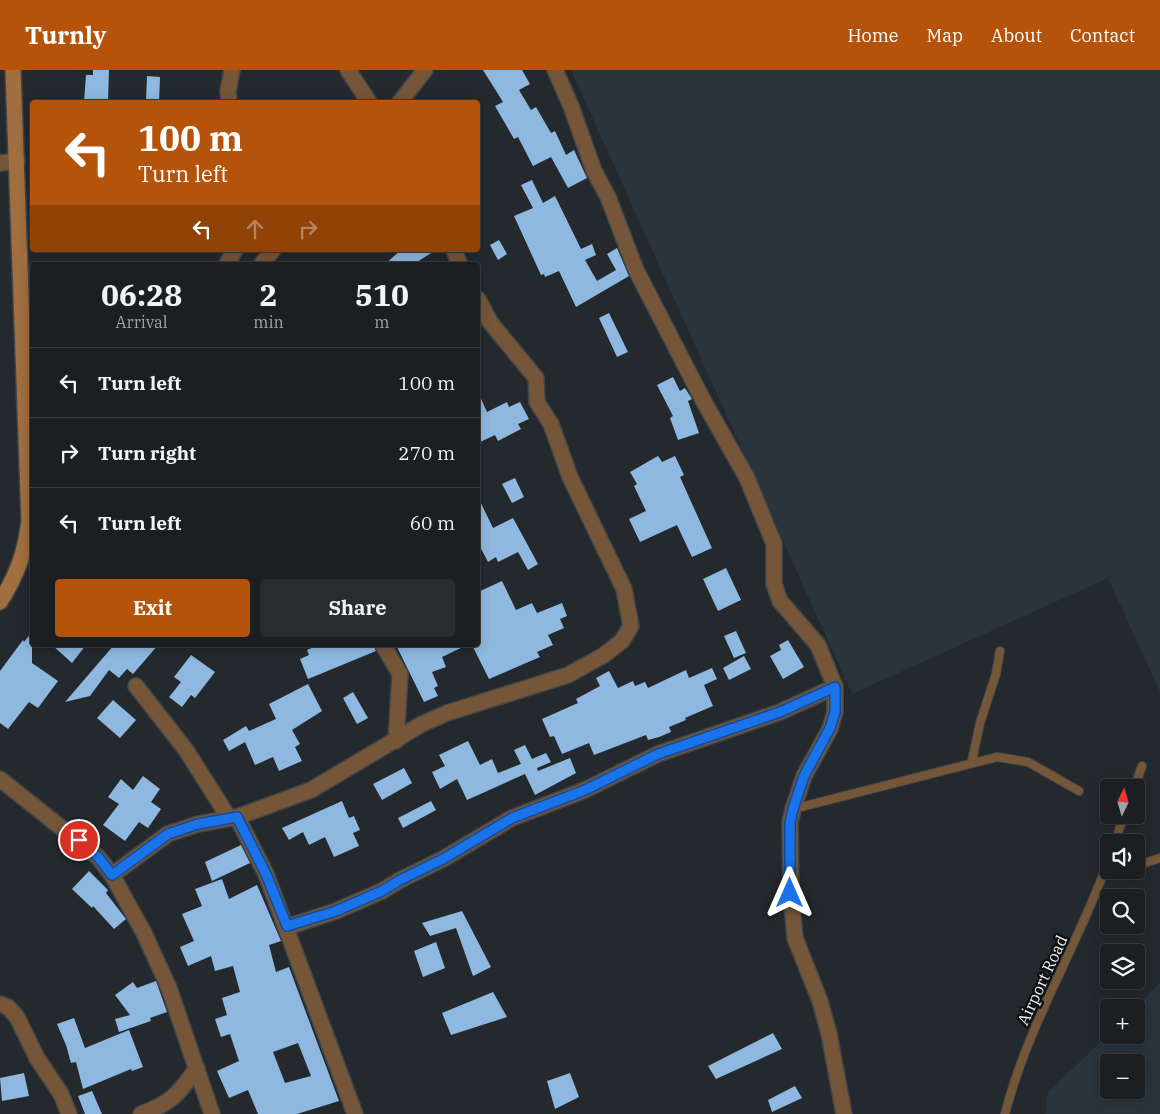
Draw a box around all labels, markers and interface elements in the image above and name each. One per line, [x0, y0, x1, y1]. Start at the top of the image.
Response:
text: Turnly [25, 19, 107, 51]
text: Home [847, 24, 899, 47]
text: Map [927, 24, 963, 47]
text: About [991, 24, 1042, 47]
text: Contact [1070, 24, 1135, 47]
text: 100 m [138, 115, 243, 161]
icon: left [55, 120, 120, 185]
text: Turn left [138, 159, 228, 188]
icon: left [188, 215, 216, 243]
icon: ahead [241, 215, 269, 243]
icon: right [294, 215, 322, 243]
text: 06:28 [101, 275, 182, 314]
text: 2 [260, 275, 278, 314]
text: 510 [355, 275, 409, 314]
text: Arrival [116, 312, 168, 332]
text: min [253, 312, 284, 332]
text: m [374, 312, 390, 332]
icon: left [55, 369, 83, 397]
text: Turn left [98, 371, 181, 395]
text: 100 m [398, 371, 455, 395]
icon: right [55, 439, 83, 467]
text: Turn right [98, 441, 196, 465]
text: 270 m [398, 441, 455, 465]
icon: left [55, 509, 83, 537]
text: Turn left [98, 511, 181, 535]
text: 60 m [410, 511, 455, 535]
button: Exit [55, 579, 250, 637]
button: Share [260, 579, 455, 637]
north arrow [1100, 779, 1145, 824]
map controls [1100, 779, 1145, 1099]
pin [58, 819, 100, 861]
icon: arrive [65, 826, 93, 854]
button: sound [1100, 834, 1145, 879]
position arrow [763, 866, 815, 918]
button: search [1100, 889, 1145, 934]
street label: Airport Road [1012, 932, 1072, 1028]
button: layers [1100, 944, 1145, 989]
button: + [1100, 999, 1145, 1044]
button: − [1100, 1054, 1145, 1099]

